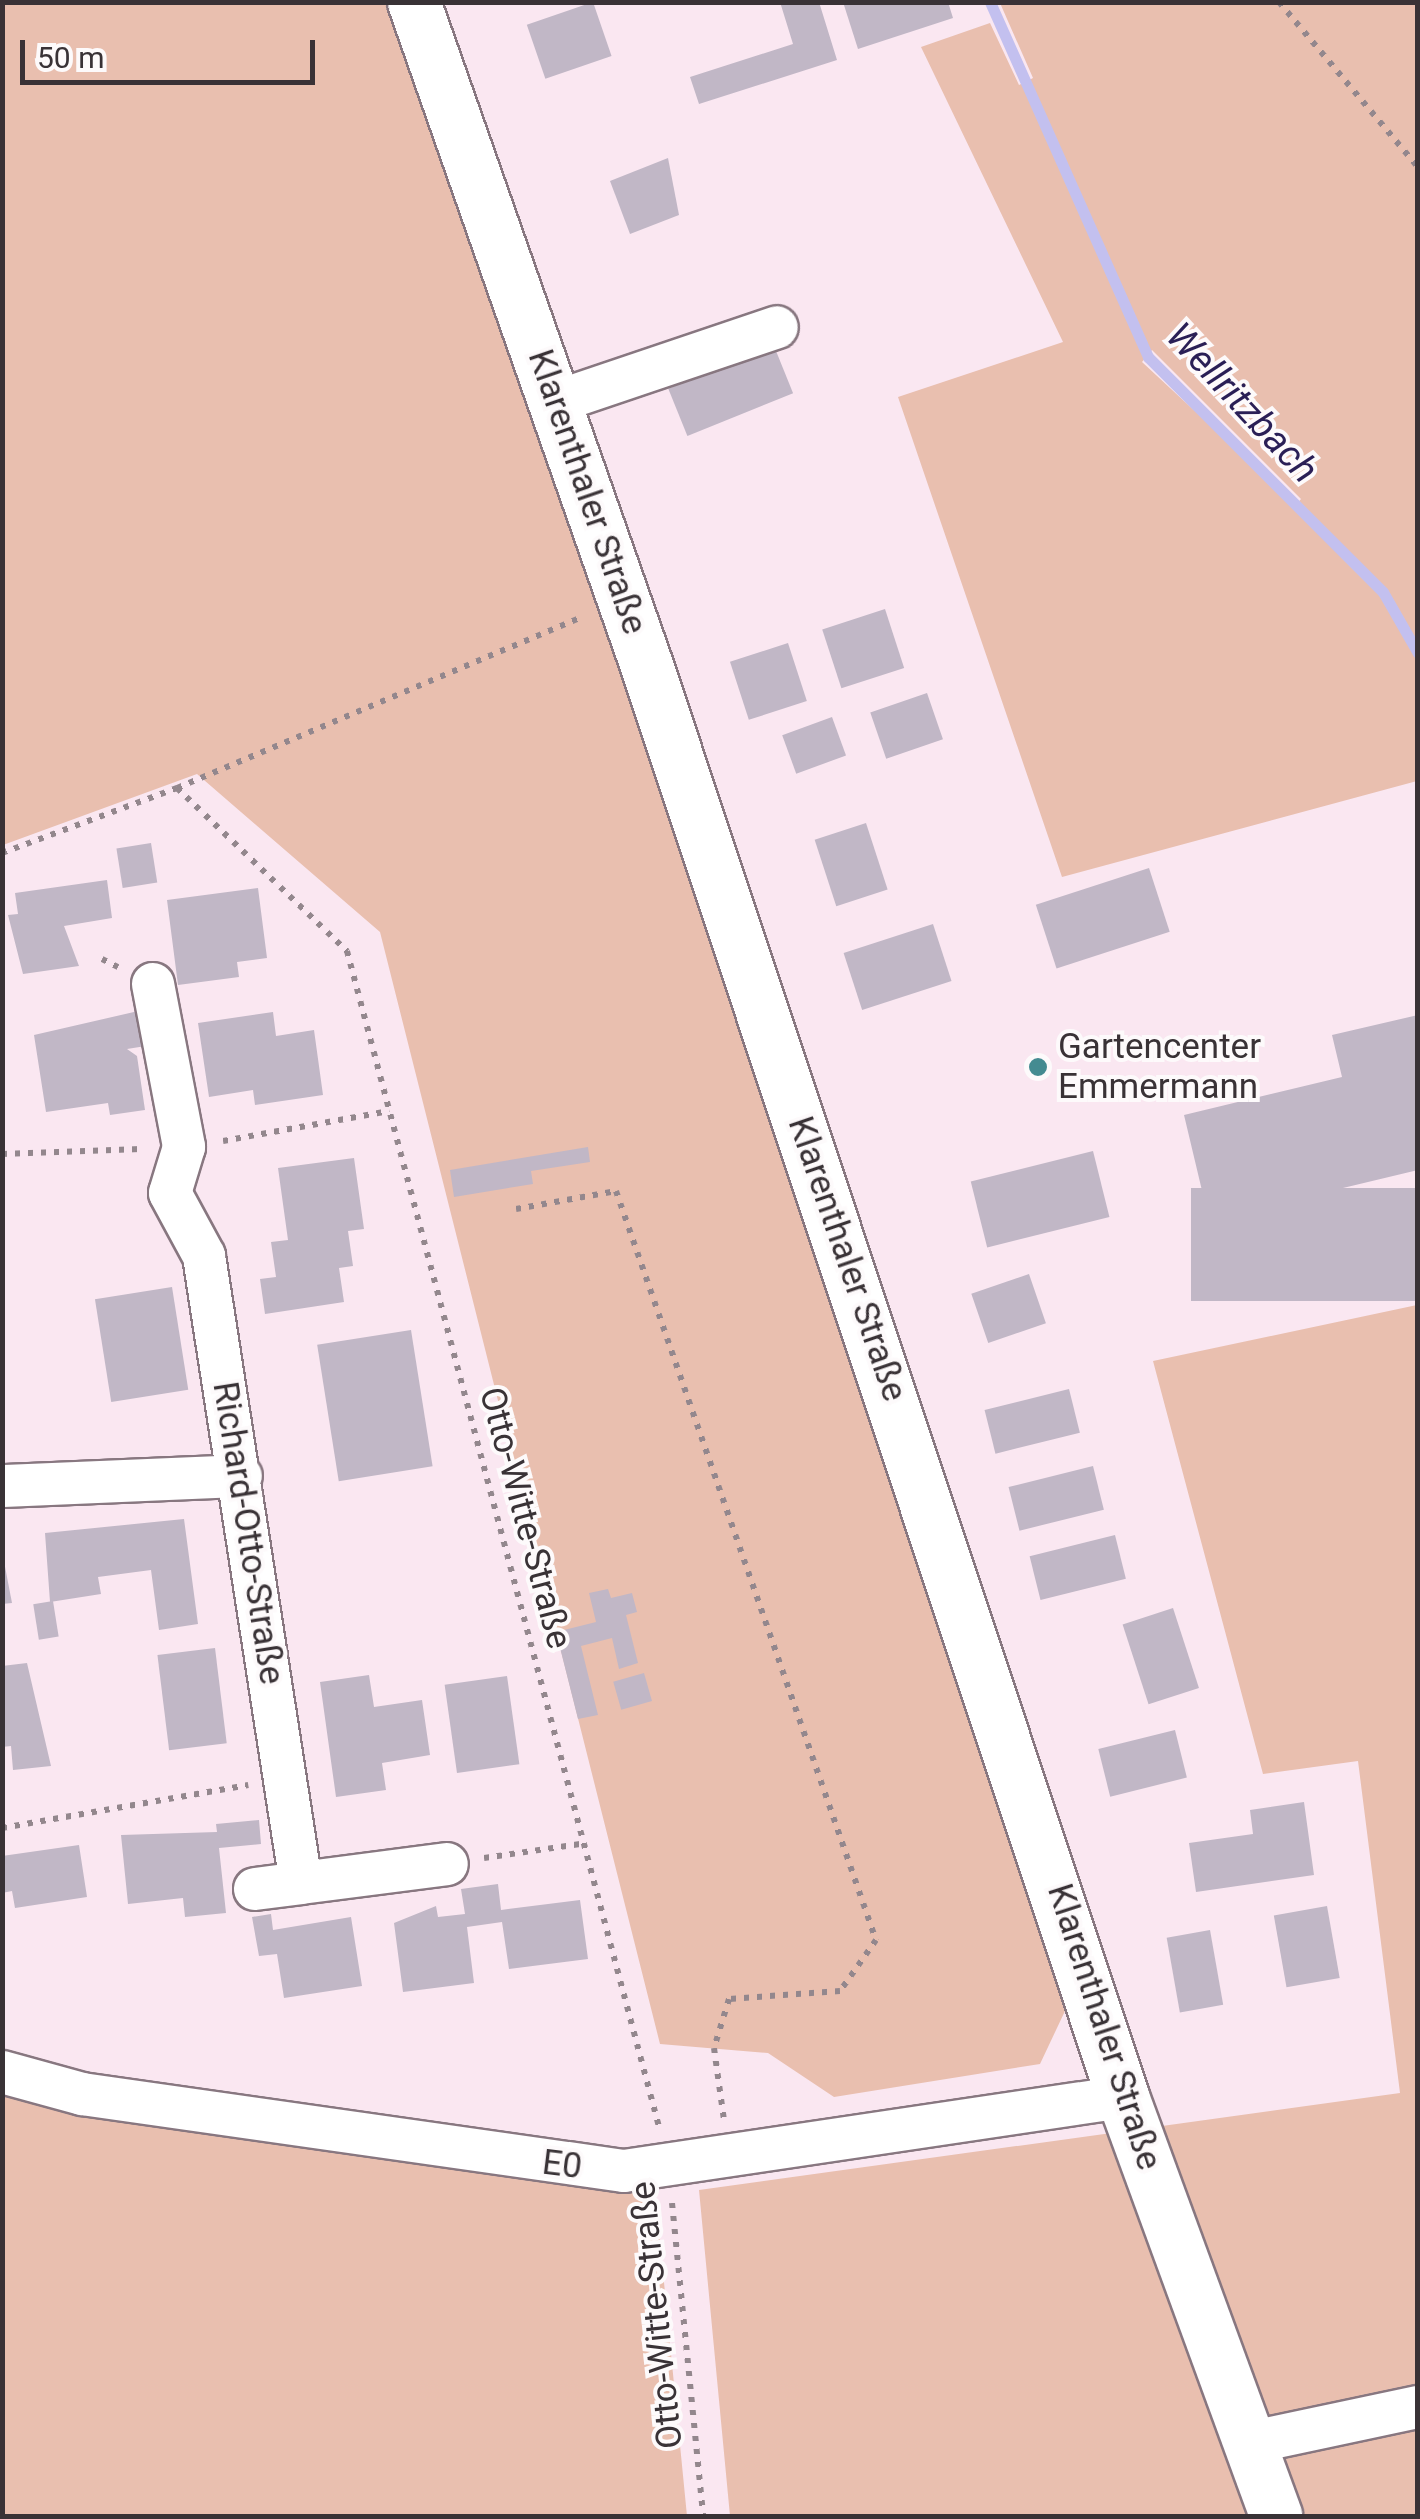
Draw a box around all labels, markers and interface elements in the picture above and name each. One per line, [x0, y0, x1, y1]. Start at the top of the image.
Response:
scale bar [25, 20, 320, 82]
text: 50 m [37, 40, 104, 75]
water label: Wellritzbach [1157, 314, 1327, 492]
street label: Klarenthaler Straße [519, 344, 655, 640]
place label: Gartencenter Emmermann [1058, 1026, 1261, 1108]
marker: Gartencenter Emmermann [1027, 1056, 1049, 1078]
street label: Klarenthaler Straße [779, 1111, 915, 1407]
street label: Richard-Otto-Straße [203, 1379, 293, 1687]
street label: Otto-Witte-Straße [470, 1383, 580, 1653]
street label: Klarenthaler Straße [1038, 1879, 1170, 2175]
street label: E0 [540, 2142, 584, 2188]
street label: Otto-Witte-Straße [622, 2179, 692, 2451]

